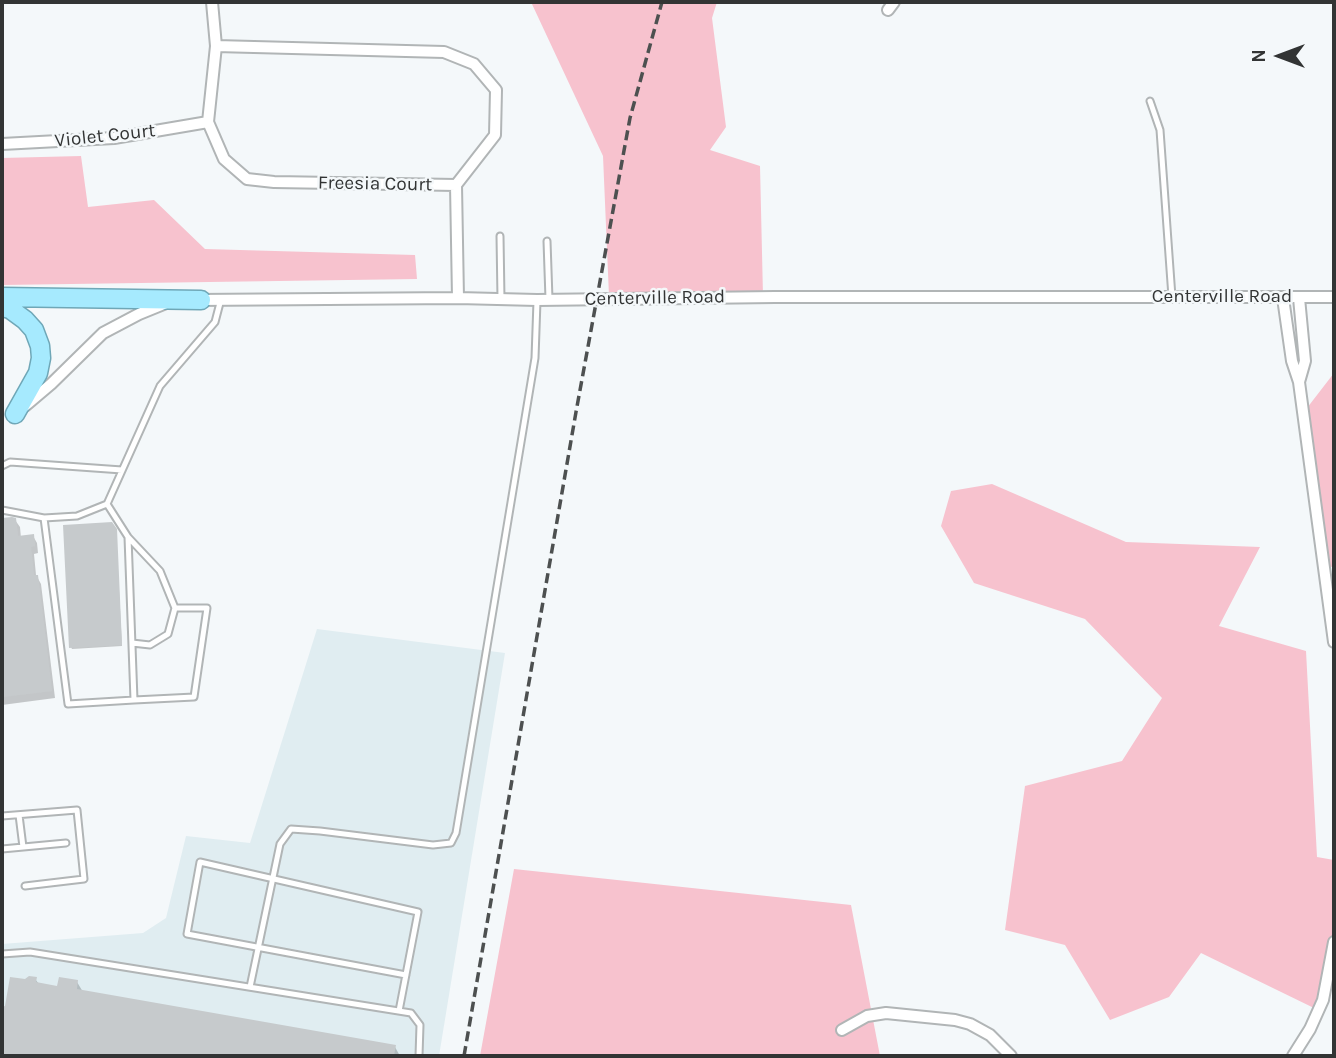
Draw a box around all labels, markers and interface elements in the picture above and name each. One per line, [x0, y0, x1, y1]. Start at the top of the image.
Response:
north arrow [1245, 21, 1315, 91]
text: N [1248, 49, 1270, 63]
street label: Violet Court [54, 119, 156, 153]
street label: Freesia Court [318, 172, 432, 196]
street label: Centerville Road [585, 285, 725, 311]
street label: Centerville Road [1152, 286, 1292, 308]

